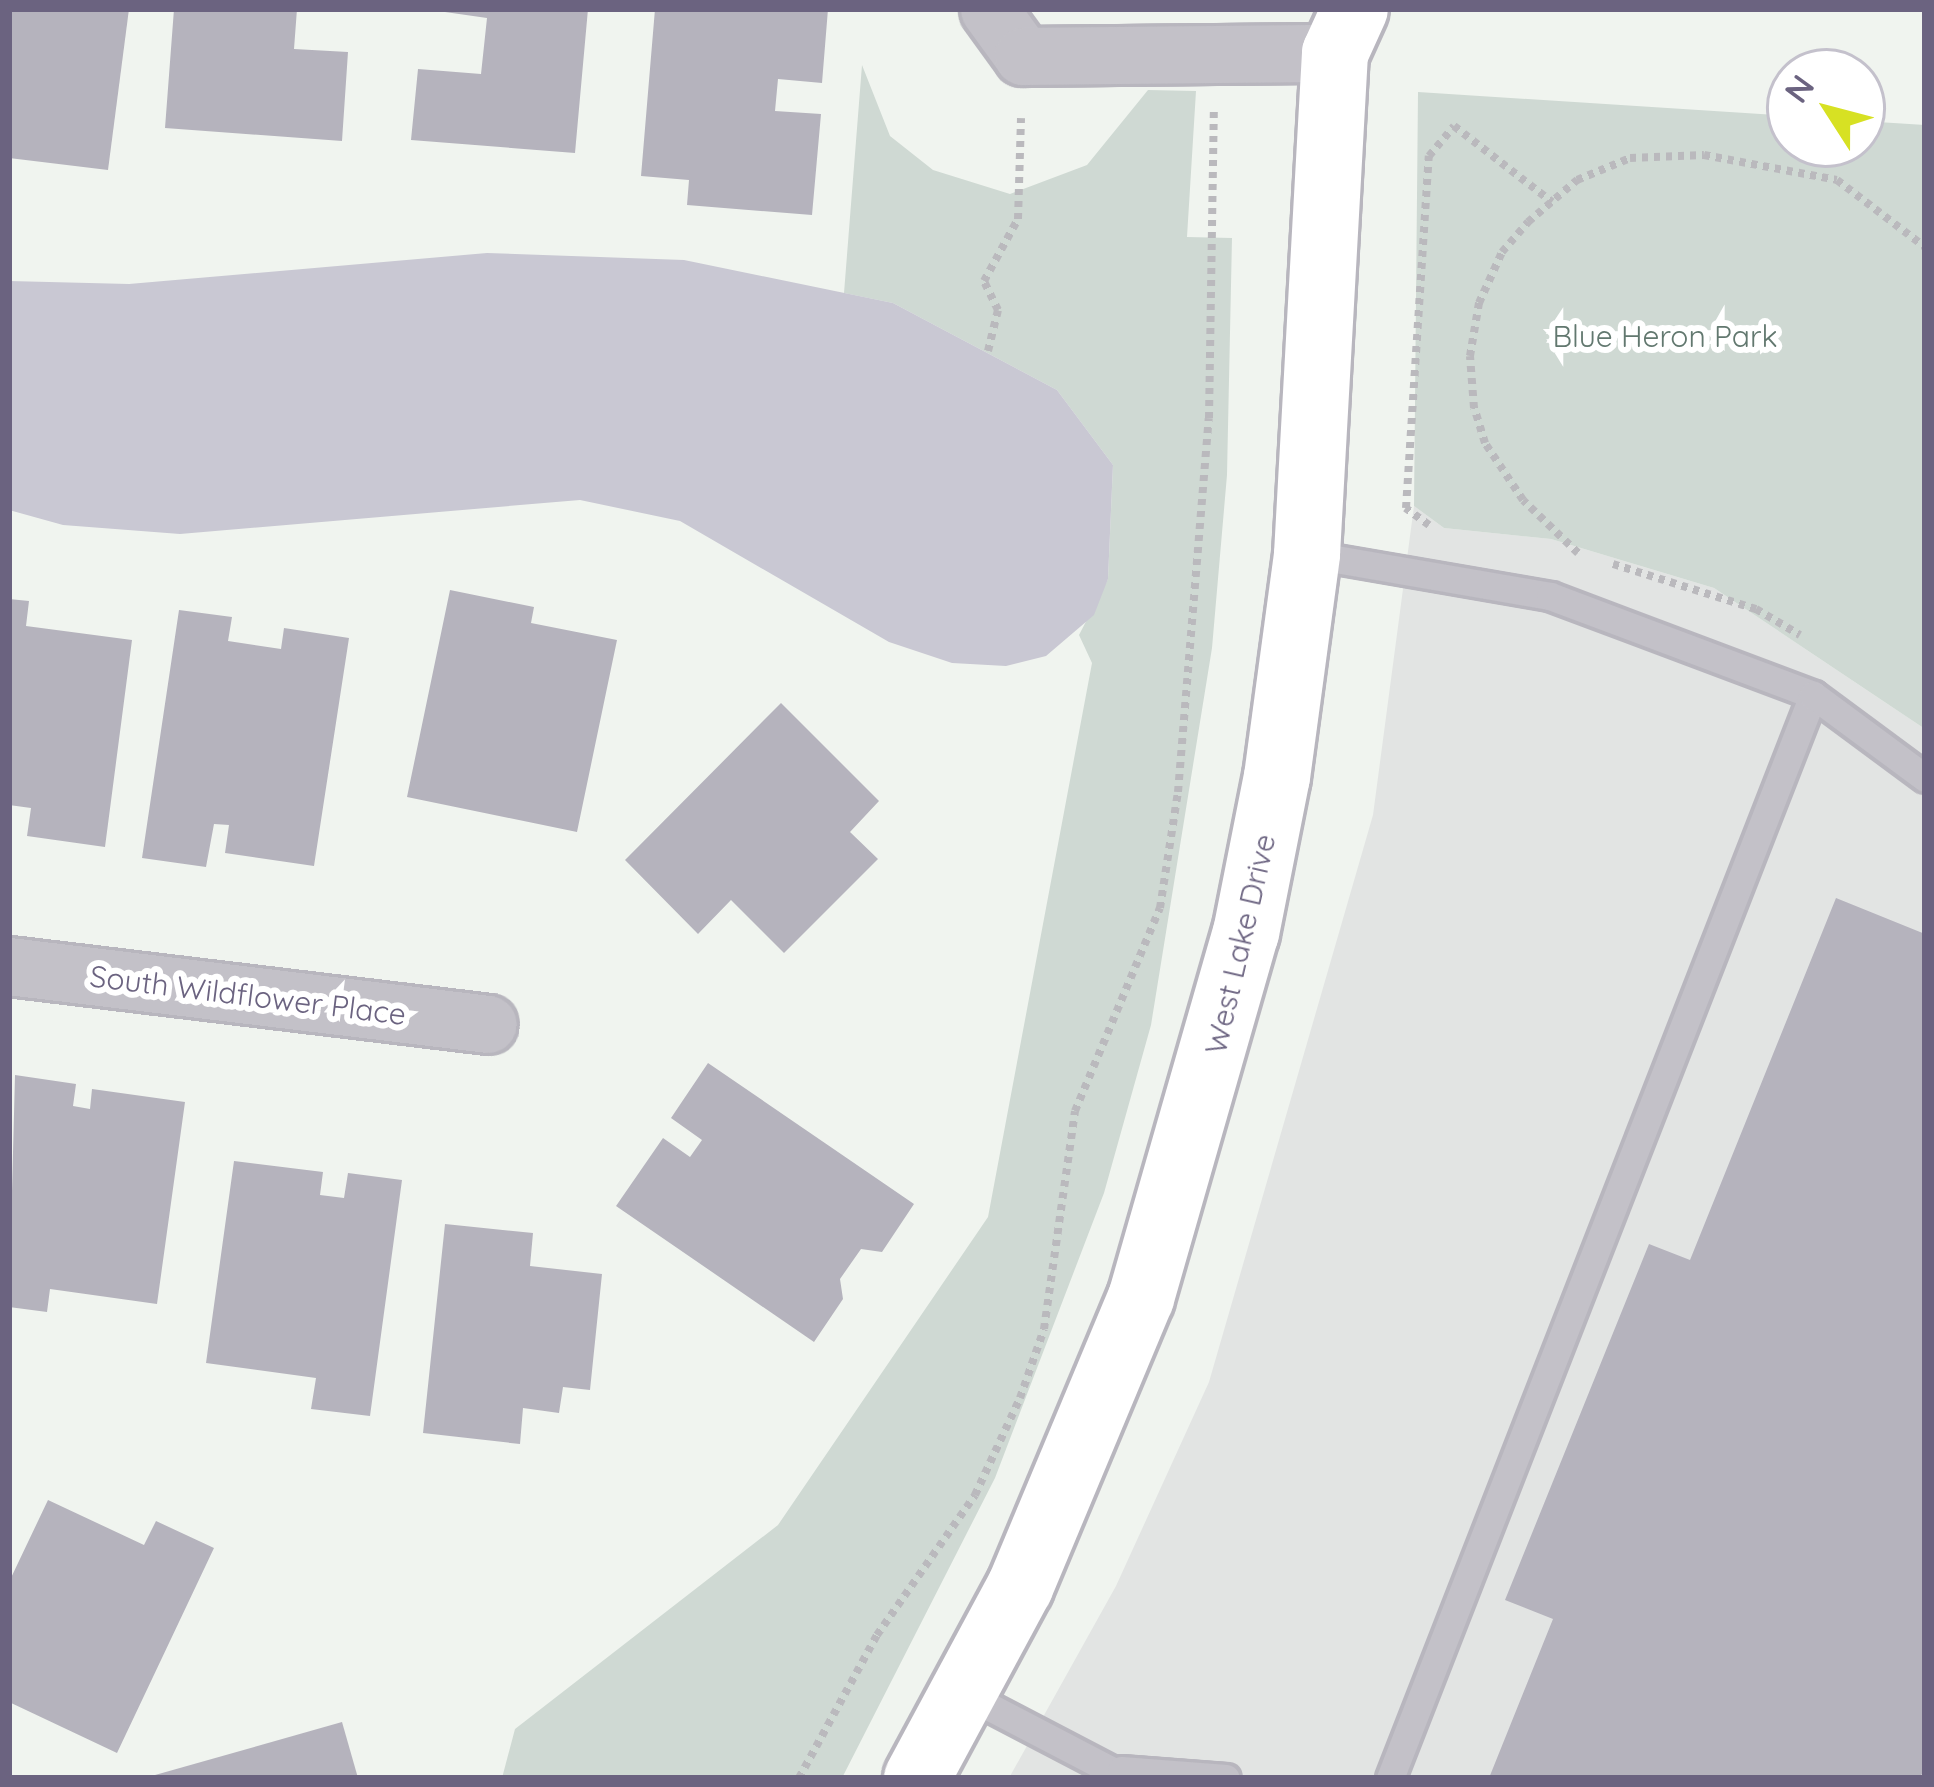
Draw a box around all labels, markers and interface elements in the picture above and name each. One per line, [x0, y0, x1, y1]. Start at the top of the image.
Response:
north arrow [1766, 48, 1886, 168]
text: N [1775, 66, 1823, 110]
park label: Blue Heron Park [1553, 318, 1777, 354]
street label: West Lake Drive [1197, 830, 1283, 1058]
street label: South Wildflower Place [88, 958, 408, 1032]

